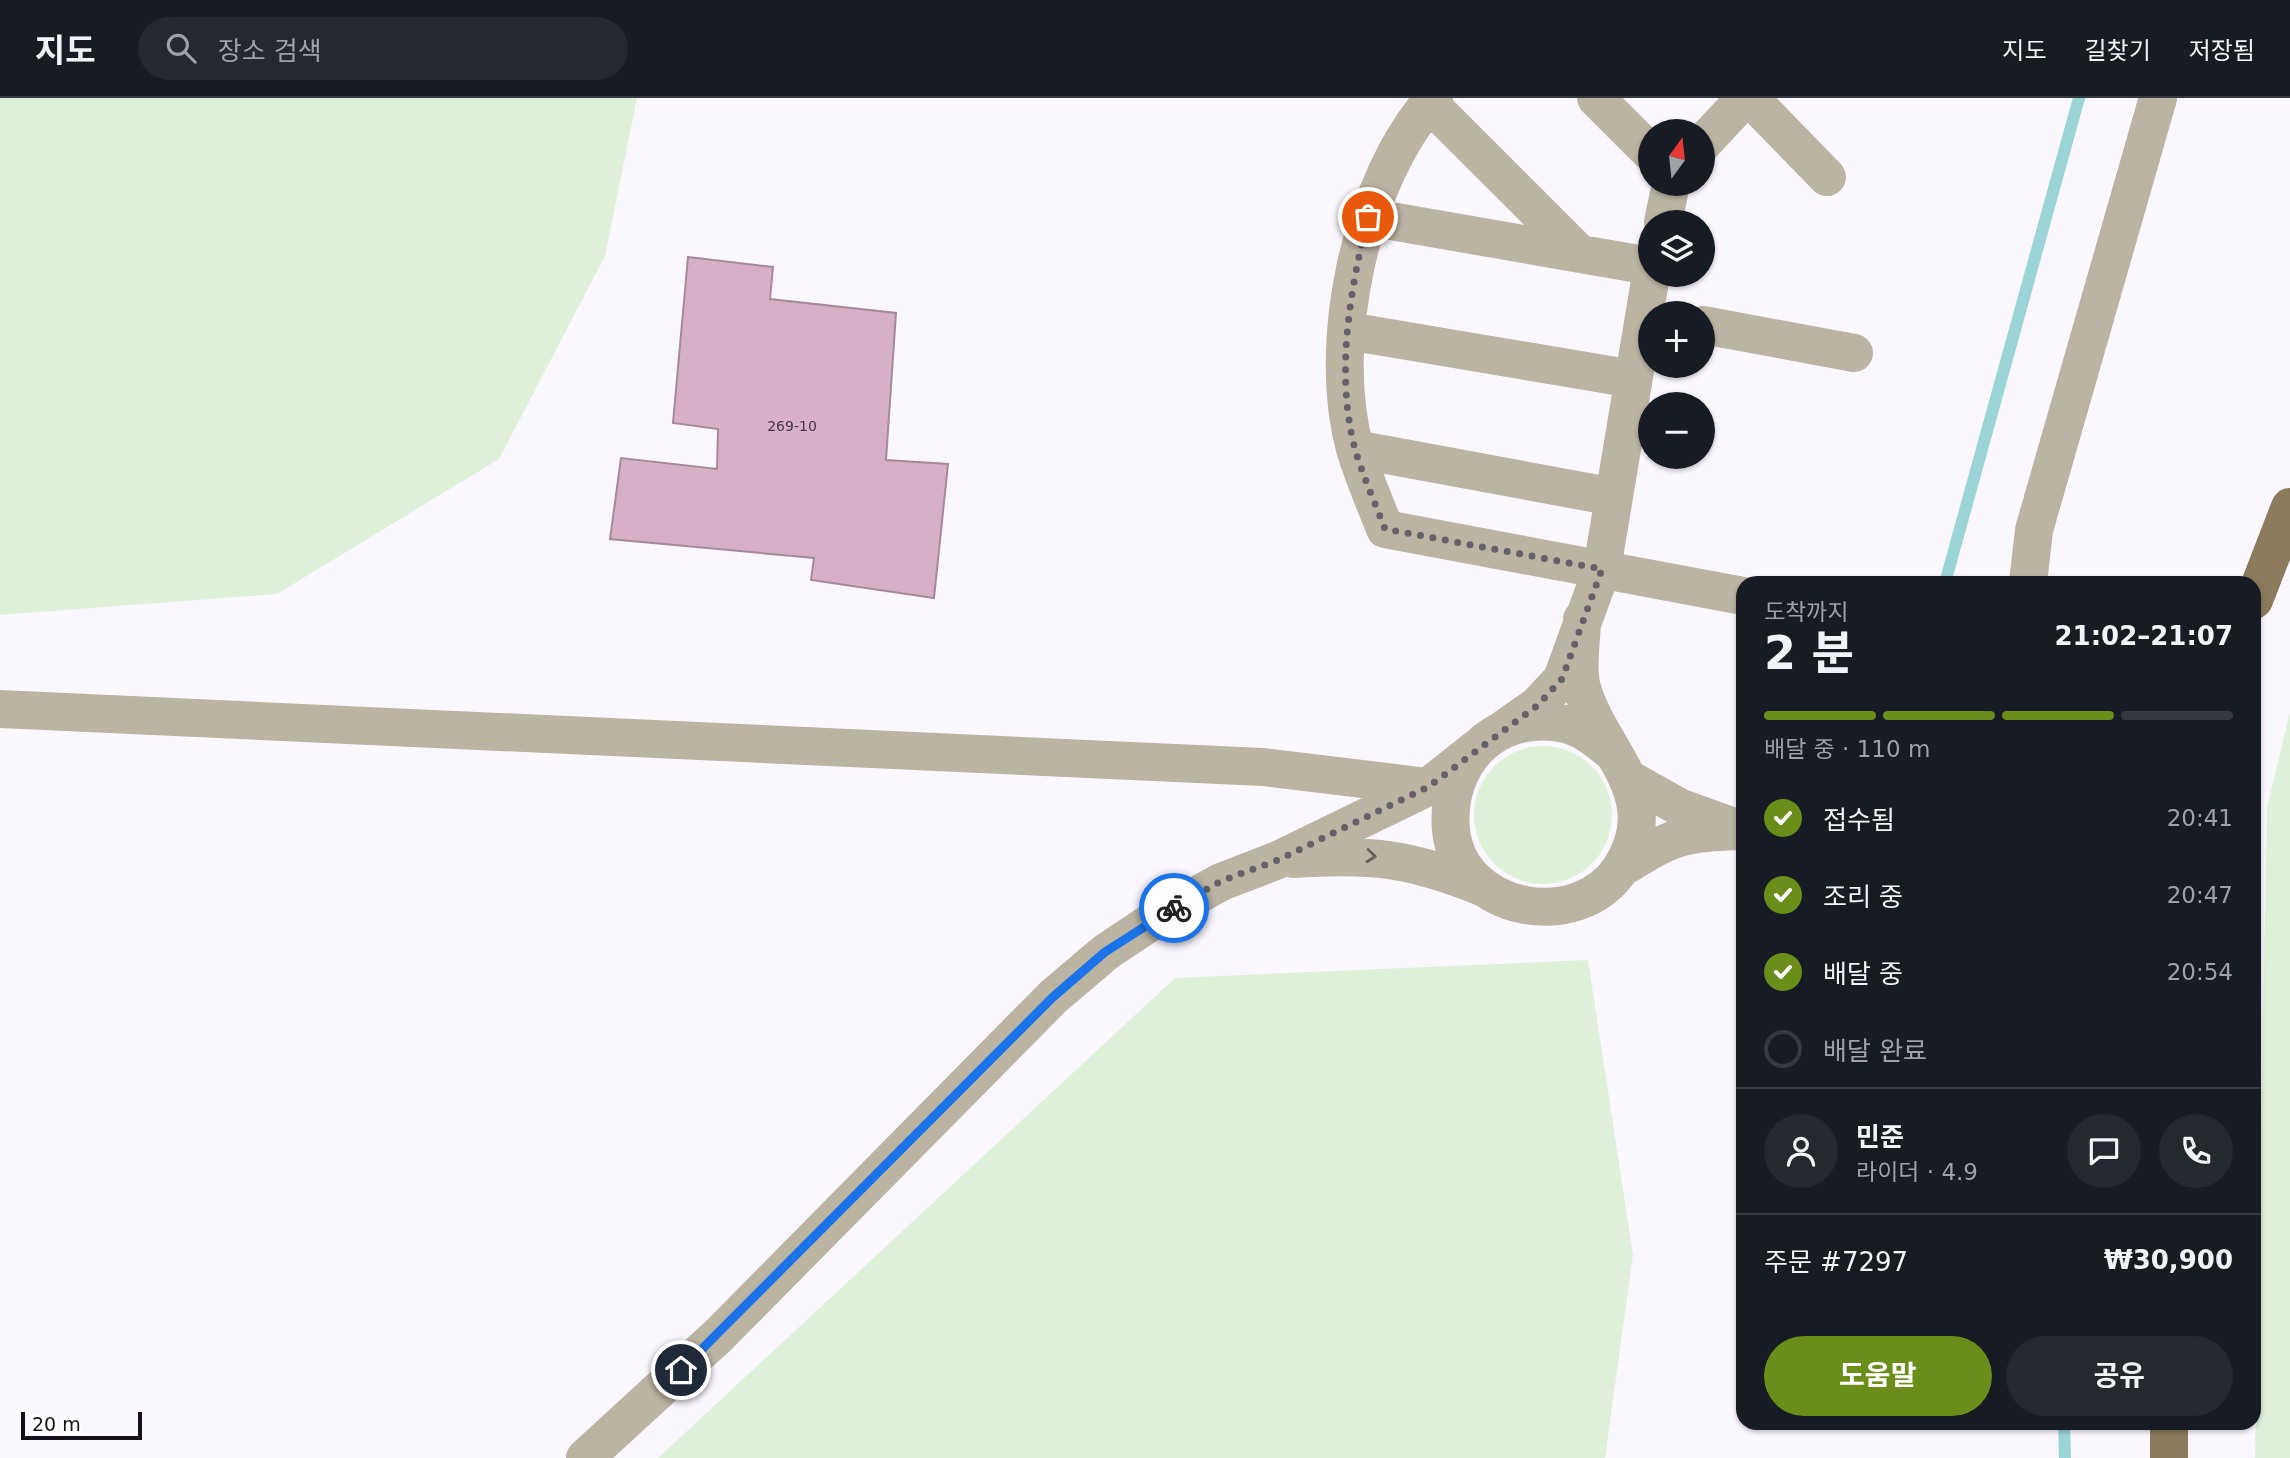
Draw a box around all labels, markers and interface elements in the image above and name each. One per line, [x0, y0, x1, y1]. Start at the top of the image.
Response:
search box [138, 17, 628, 80]
icon: search [162, 29, 200, 67]
text: 지도 [35, 31, 96, 70]
text: 장소 검색 [218, 36, 322, 66]
text: 지도 [2002, 37, 2047, 65]
text: 길찾기 [2085, 37, 2151, 65]
text: 저장됨 [2189, 37, 2255, 65]
north arrow [1638, 119, 1715, 196]
map controls [1638, 119, 1715, 469]
pin [1338, 187, 1398, 247]
icon: bag [1349, 198, 1387, 236]
button: layers [1638, 210, 1715, 287]
button: + [1638, 301, 1715, 378]
button: − [1638, 392, 1715, 469]
house number: 269-10 [767, 418, 817, 434]
text: 도착까지 [1764, 599, 1849, 625]
text: 21:02–21:07 [2054, 621, 2233, 651]
text: 2 분 [1764, 626, 1854, 680]
text: 배달 중 · 110 m [1764, 736, 1930, 762]
icon: check [1764, 799, 1802, 837]
text: 접수됨 [1823, 805, 1895, 835]
text: 20:41 [2167, 805, 2233, 831]
one-way arrow [1365, 849, 1377, 864]
courier [1139, 873, 1209, 943]
icon: check [1764, 876, 1802, 914]
text: 조리 중 [1823, 882, 1903, 912]
text: 20:47 [2167, 882, 2233, 908]
icon: bike [1155, 889, 1193, 927]
icon: check [1764, 953, 1802, 991]
text: 배달 중 [1823, 959, 1903, 989]
text: 20:54 [2167, 959, 2233, 985]
text: 배달 완료 [1823, 1036, 1927, 1066]
button: person [1764, 1114, 1838, 1188]
button: chat [2067, 1114, 2141, 1188]
button: phone [2159, 1114, 2233, 1188]
text: 민준 [1856, 1122, 1904, 1152]
text: 라이더 · 4.9 [1856, 1159, 1978, 1185]
text: ₩30,900 [2104, 1245, 2233, 1275]
text: 주문 #7297 [1764, 1247, 1908, 1277]
button: 도움말 [1764, 1336, 1992, 1416]
button: 공유 [2006, 1336, 2233, 1416]
pin [651, 1340, 711, 1400]
icon: home [662, 1351, 700, 1389]
scale bar [21, 1409, 142, 1441]
text: 20 m [32, 1413, 81, 1435]

